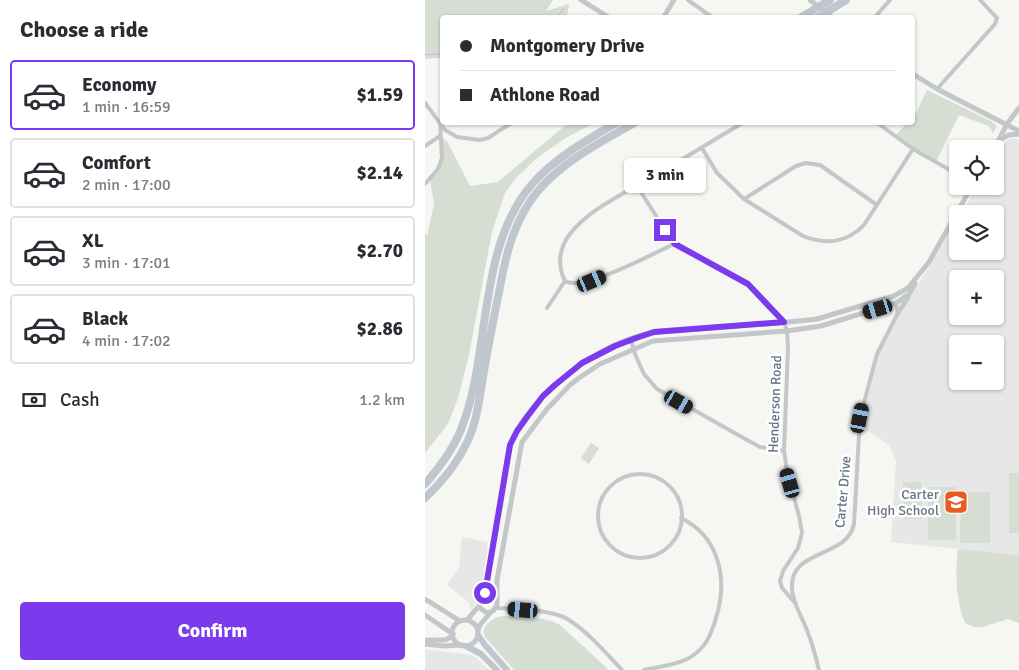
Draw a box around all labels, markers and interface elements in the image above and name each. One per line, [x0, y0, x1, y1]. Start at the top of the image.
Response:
text: Choose a ride [20, 16, 148, 43]
text: Montgomery Drive [490, 34, 644, 58]
icon: car [22, 73, 67, 118]
text: Economy [82, 73, 156, 97]
text: $1.59 [357, 83, 403, 107]
text: Athlone Road [490, 83, 600, 107]
text: 1 min · 16:59 [82, 97, 171, 117]
map controls [949, 140, 1004, 390]
button: locate [949, 140, 1004, 195]
icon: car [22, 151, 67, 196]
text: Comfort [82, 151, 151, 175]
callout: 3 min [624, 158, 706, 192]
text: $2.14 [357, 161, 403, 185]
text: 3 min [646, 165, 684, 185]
text: 2 min · 17:00 [82, 175, 171, 195]
button: layers [949, 205, 1004, 260]
route end [654, 219, 676, 241]
icon: car [22, 229, 67, 274]
text: XL [82, 229, 104, 253]
text: $2.70 [357, 239, 403, 263]
text: 3 min · 17:01 [82, 253, 171, 273]
car [575, 268, 608, 294]
button: + [949, 270, 1004, 325]
car [861, 297, 894, 321]
icon: car [22, 307, 67, 352]
text: Black [82, 307, 128, 331]
text: $2.86 [357, 317, 403, 341]
text: 4 min · 17:02 [82, 331, 171, 351]
button: − [949, 335, 1004, 390]
street label: Henderson Road [765, 355, 785, 453]
icon: cash [20, 386, 48, 414]
text: Cash [60, 388, 100, 412]
car [662, 388, 695, 416]
text: 1.2 km [359, 390, 405, 410]
car [849, 402, 870, 434]
street label: Carter Drive [831, 455, 855, 529]
car [778, 467, 801, 499]
place label: Carter High School [867, 486, 940, 519]
school or university icon: Carter High School [943, 489, 969, 515]
route start [474, 582, 496, 604]
car [507, 601, 538, 619]
button: Confirm [20, 602, 405, 660]

